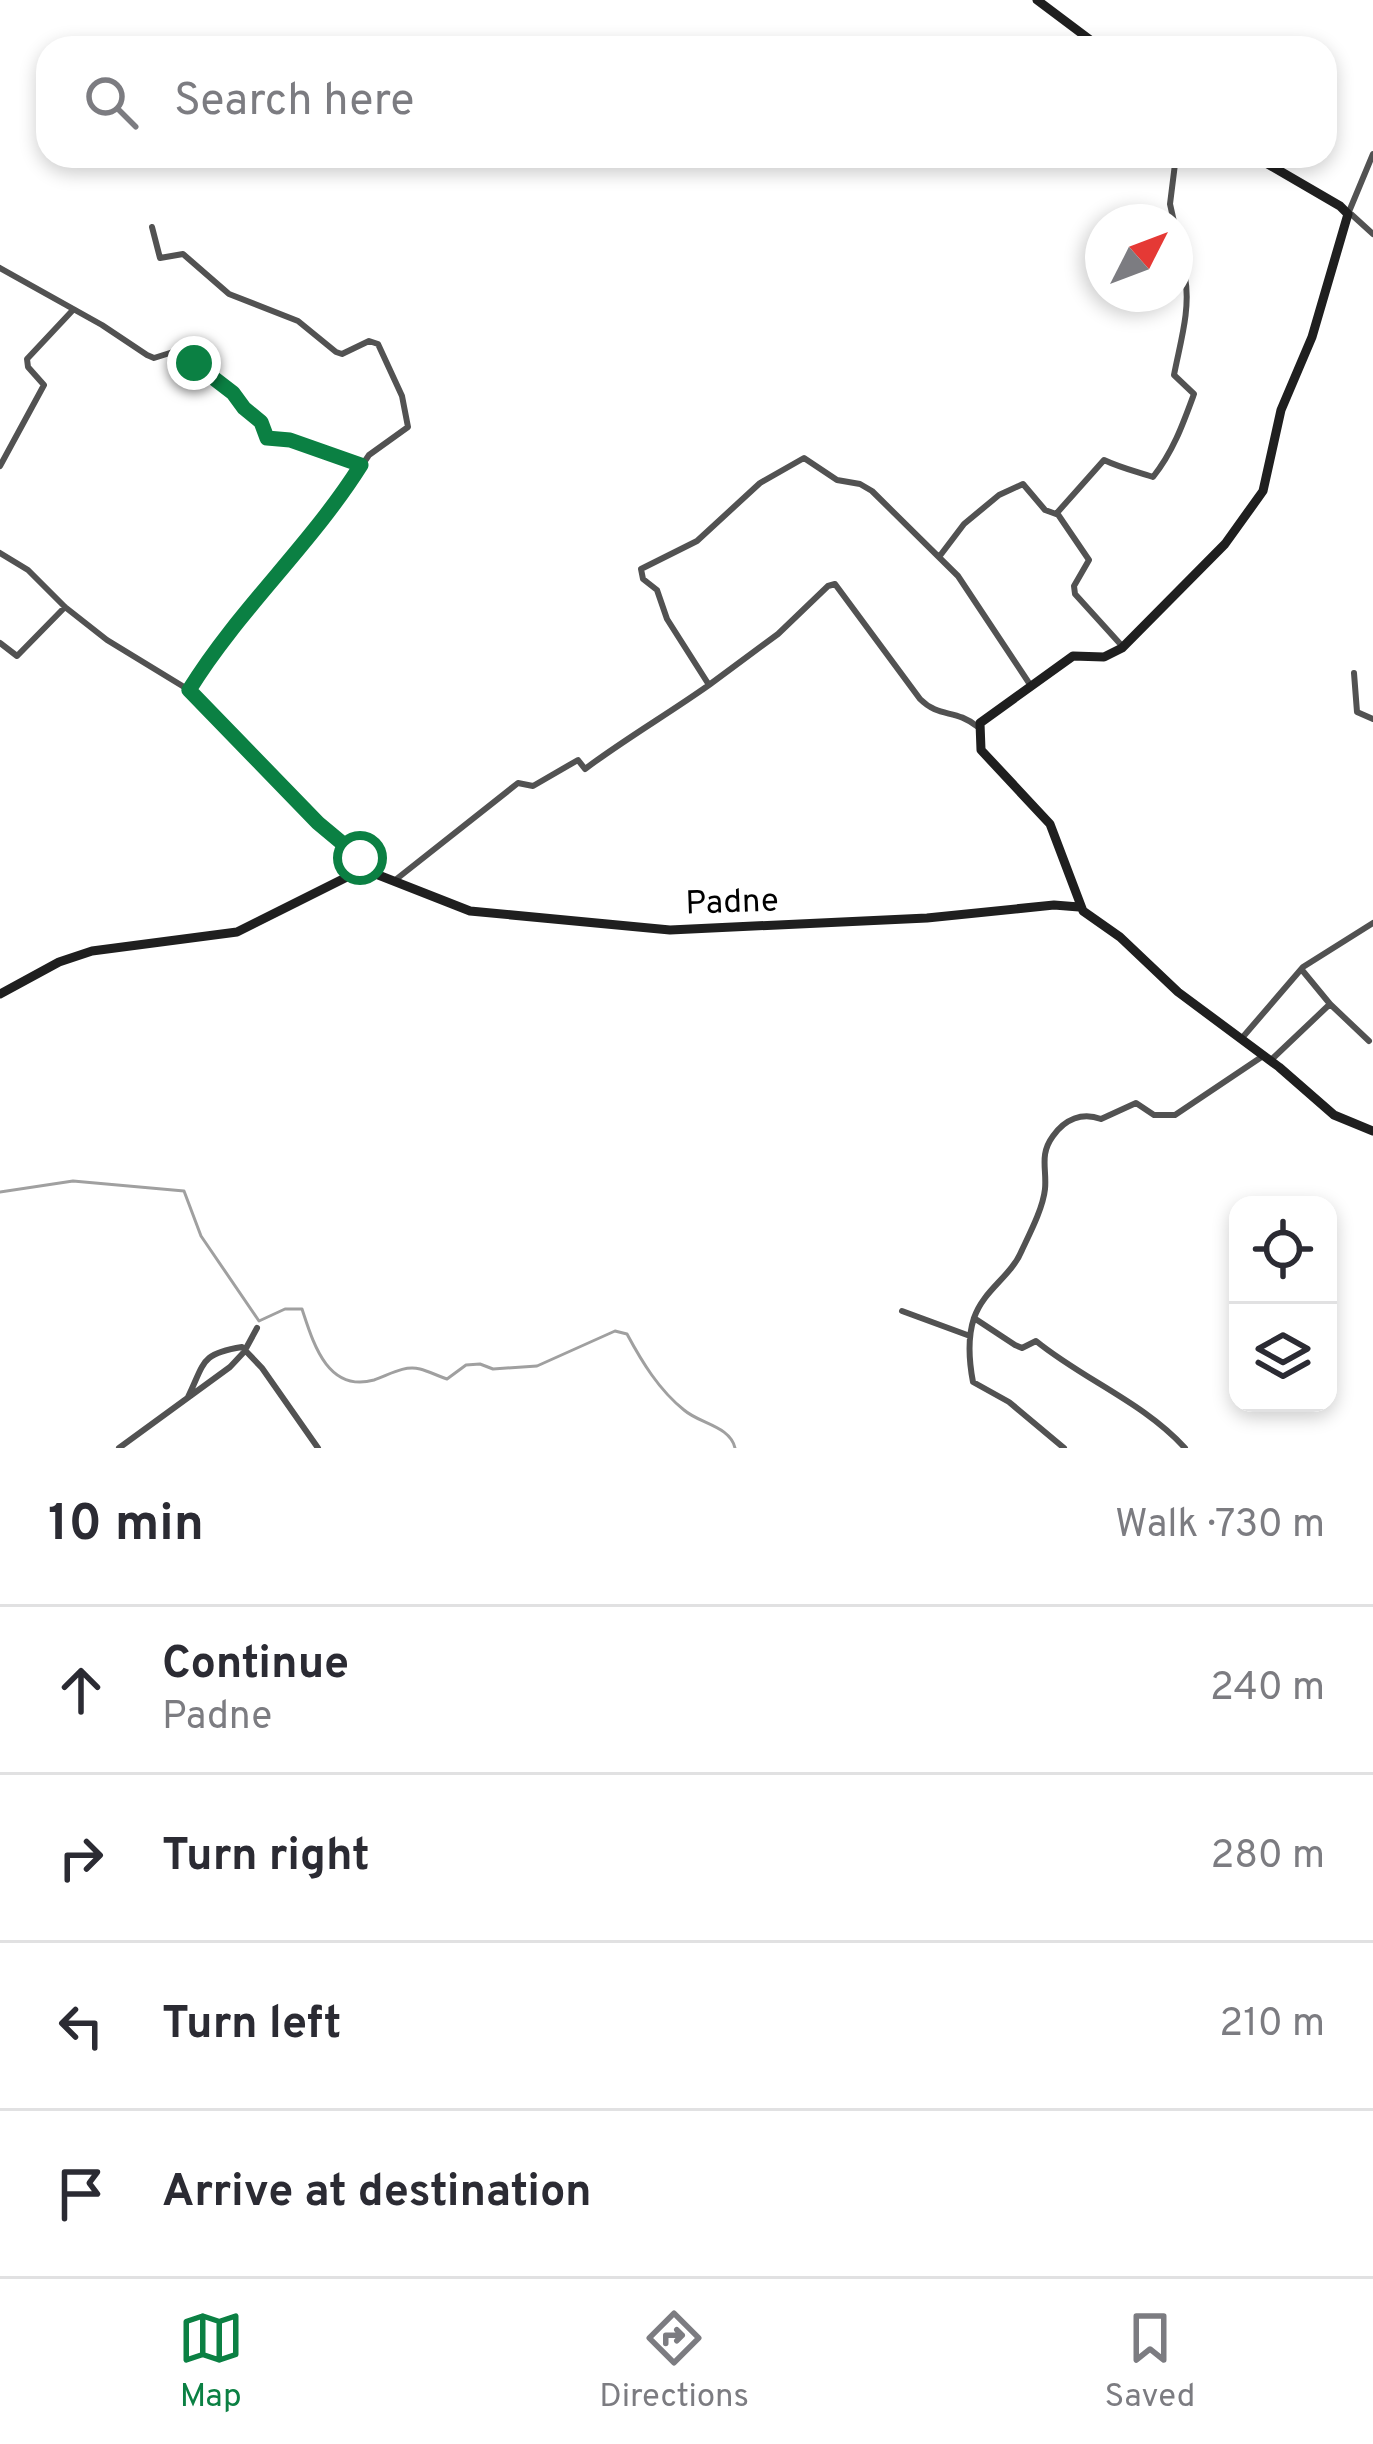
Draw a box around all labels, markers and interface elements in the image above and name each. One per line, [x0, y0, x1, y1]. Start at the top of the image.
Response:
search box [36, 36, 1337, 168]
icon: search [78, 69, 144, 135]
text: Search here [174, 74, 414, 131]
north arrow [1085, 204, 1193, 312]
route end [167, 336, 221, 390]
route start [333, 831, 387, 885]
street label: Padne [685, 881, 780, 927]
map controls [1229, 1196, 1337, 1412]
button: locate [1229, 1196, 1337, 1304]
button: layers [1229, 1304, 1337, 1412]
text: 10 min [48, 1494, 204, 1559]
text: Walk · 730 m [1115, 1502, 1325, 1551]
text: Continue [162, 1637, 349, 1694]
icon: ahead [48, 1657, 114, 1723]
text: 240 m [1210, 1665, 1325, 1714]
text: Padne [162, 1694, 272, 1743]
icon: right [48, 1825, 114, 1891]
text: Turn right [162, 1829, 370, 1886]
text: 280 m [1210, 1833, 1325, 1882]
icon: left [48, 1993, 114, 2059]
text: Turn left [162, 1997, 341, 2054]
text: 210 m [1219, 2001, 1325, 2050]
icon: arrive [48, 2161, 114, 2227]
text: Arrive at destination [162, 2165, 592, 2222]
tab: Map [178, 2305, 244, 2419]
tab: Directions [599, 2305, 749, 2419]
tab: Saved [1105, 2305, 1195, 2419]

